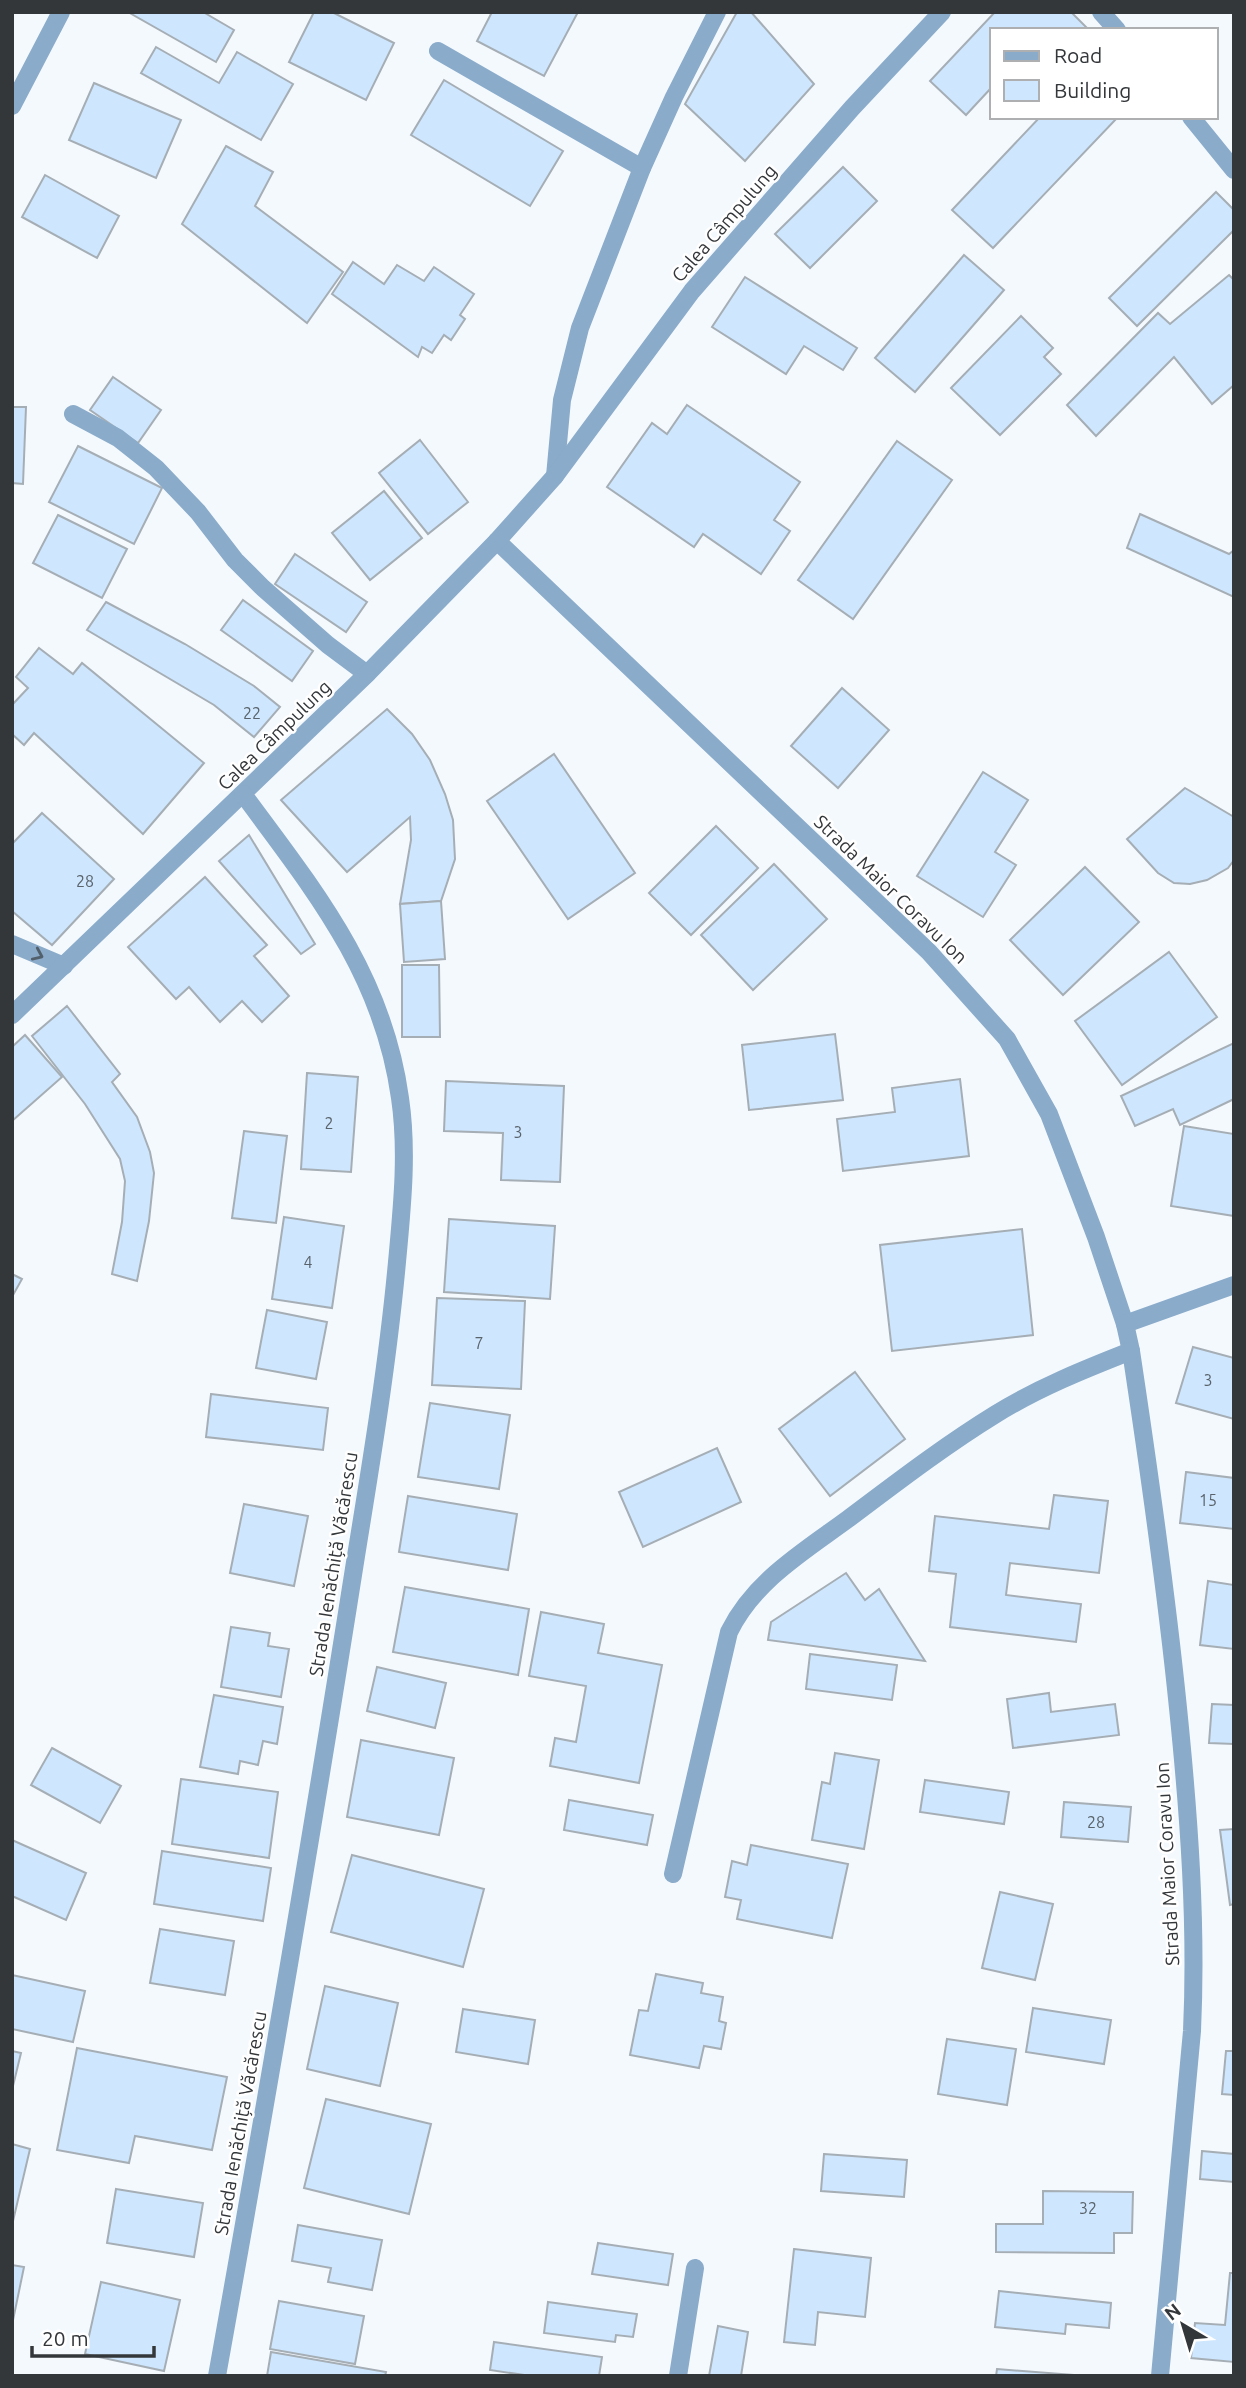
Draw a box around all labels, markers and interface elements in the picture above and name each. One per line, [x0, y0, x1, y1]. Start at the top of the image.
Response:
legend [990, 28, 1218, 119]
text: Road [1054, 43, 1102, 67]
text: Building [1054, 78, 1131, 102]
street label: Calea Câmpulung [667, 160, 781, 286]
street label: Calea Câmpulung [213, 676, 335, 794]
house number: 22 [243, 704, 261, 722]
street label: Strada Maior Coravu Ion [810, 810, 972, 968]
house number: 28 [76, 872, 94, 890]
one-way arrow [31, 947, 43, 961]
house number: 2 [324, 1114, 334, 1132]
house number: 3 [513, 1123, 523, 1141]
house number: 4 [303, 1253, 313, 1271]
house number: 7 [474, 1334, 484, 1352]
house number: 3 [1203, 1371, 1213, 1389]
street label: Strada Ienăchiță Văcărescu [304, 1450, 362, 1678]
house number: 15 [1199, 1491, 1217, 1509]
street label: Strada Maior Coravu Ion [1151, 1761, 1183, 1967]
house number: 28 [1087, 1813, 1105, 1831]
street label: Strada Ienăchiță Văcărescu [209, 2009, 271, 2237]
house number: 32 [1079, 2199, 1097, 2217]
north arrow [1148, 2290, 1218, 2360]
text: N [1160, 2299, 1185, 2325]
scale bar [32, 2314, 154, 2358]
text: 20 m [42, 2326, 89, 2350]

